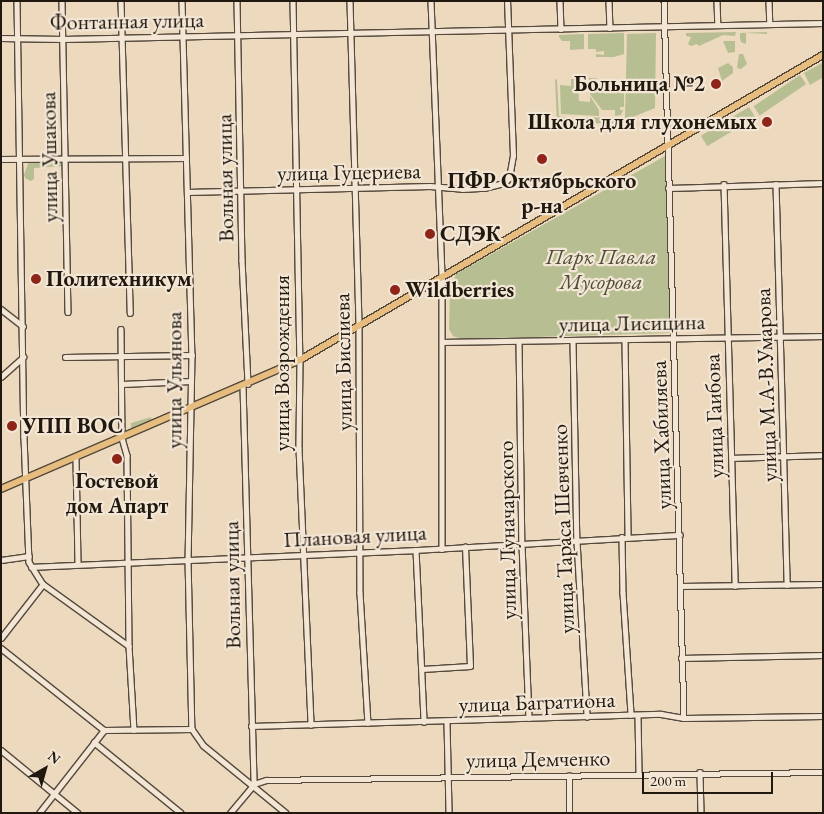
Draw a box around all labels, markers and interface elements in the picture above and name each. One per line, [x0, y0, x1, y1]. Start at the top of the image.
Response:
street label: Фонтанная улица [50, 6, 204, 36]
place label: Больница №2 [574, 71, 705, 97]
marker: Больница №2 [709, 77, 723, 91]
street label: улица Ушакова [35, 91, 63, 223]
place label: Школа для глухонемых [528, 109, 757, 135]
street label: Вольная улица [211, 114, 239, 242]
marker: Школа для глухонемых [761, 116, 773, 128]
marker: ПФР Октябрьского р-на [536, 153, 548, 165]
street label: улица Гуцериева [277, 158, 421, 186]
place label: ПФР Октябрьского р-на [448, 167, 636, 218]
place label: СДЭК [440, 221, 501, 247]
marker: СДЭК [424, 228, 436, 240]
park label: Парк Павла Мусорова [545, 243, 657, 294]
place label: Политехникум [46, 266, 192, 292]
marker: Политехникум [30, 273, 42, 285]
street label: улица Возрождения [269, 275, 295, 451]
place label: Wildberries [405, 277, 514, 303]
marker: Wildberries [389, 284, 401, 296]
street label: улица М.А-В.Умарова [749, 287, 783, 483]
street label: улица Бислиева [329, 293, 357, 431]
street label: улица Лисицина [559, 309, 705, 337]
street label: улица Ульянова [161, 311, 187, 449]
street label: улица Гаибова [699, 353, 729, 479]
street label: улица Хабиляева [645, 360, 677, 510]
place label: УПП ВОС [22, 413, 123, 439]
marker: УПП ВОС [6, 420, 18, 432]
street label: улица Тараса Шевченко [546, 424, 580, 634]
street label: улица Луначарского [492, 440, 522, 620]
marker: Гостевой дом Апарт [111, 453, 123, 465]
place label: Гостевой дом Апарт [66, 467, 168, 518]
street label: Плановая улица [283, 519, 427, 553]
street label: Вольная улица [218, 521, 246, 649]
street label: улица Багратиона [458, 686, 616, 718]
north arrow [20, 744, 70, 794]
street label: улица Демченко [466, 745, 610, 773]
text: N [44, 747, 64, 768]
scale bar [644, 762, 775, 794]
text: 200 m [650, 771, 686, 790]

